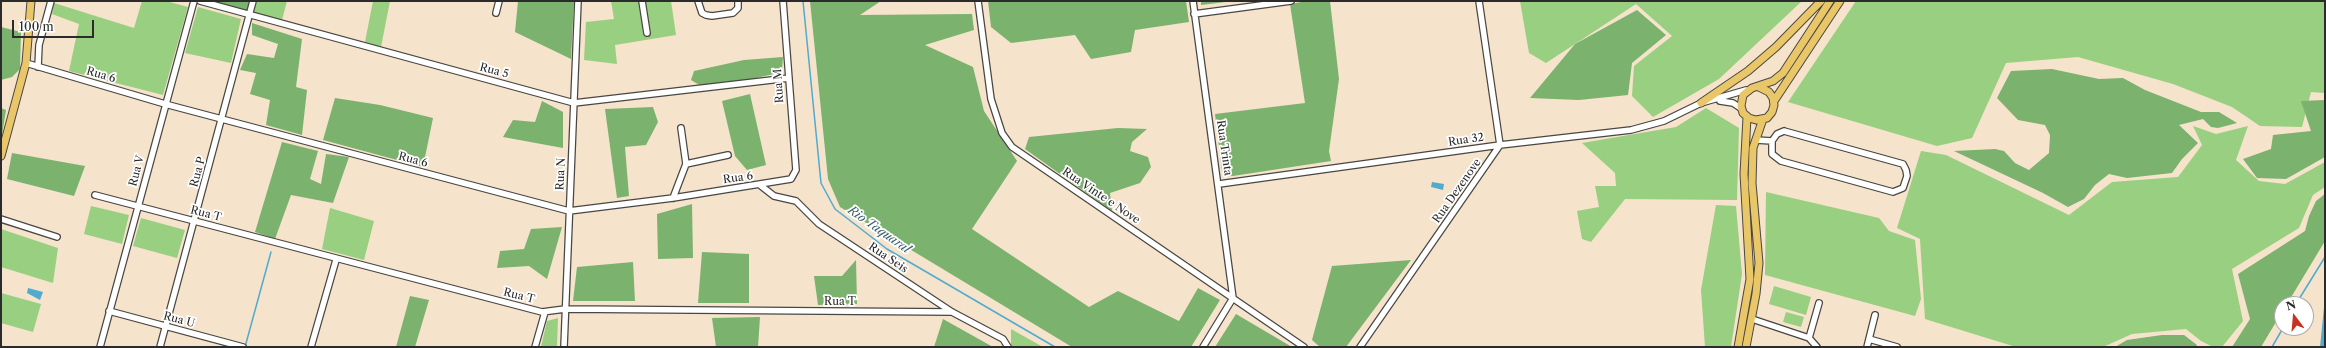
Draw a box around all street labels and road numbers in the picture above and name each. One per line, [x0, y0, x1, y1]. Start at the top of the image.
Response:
street label: Rua 5 [478, 61, 510, 81]
street label: Rua 6 [85, 65, 117, 85]
street label: Rua M [771, 68, 787, 104]
street label: Rua Trinta [1214, 120, 1234, 176]
street label: Rua 32 [1447, 131, 1485, 149]
street label: Rua 6 [397, 150, 429, 170]
street label: Rua V [127, 154, 147, 188]
street label: Rua P [188, 155, 208, 189]
street label: Rua Dezenove [1430, 156, 1484, 226]
street label: Rua N [554, 157, 568, 191]
street label: Rua Vinte e Nove [1060, 165, 1142, 227]
street label: Rua 6 [722, 169, 754, 187]
street label: Rua T [189, 204, 223, 224]
street label: Rua Seis [866, 240, 910, 276]
street label: Rua T [502, 286, 536, 306]
street label: Rua T [824, 295, 856, 309]
street label: Rua U [162, 309, 196, 331]

